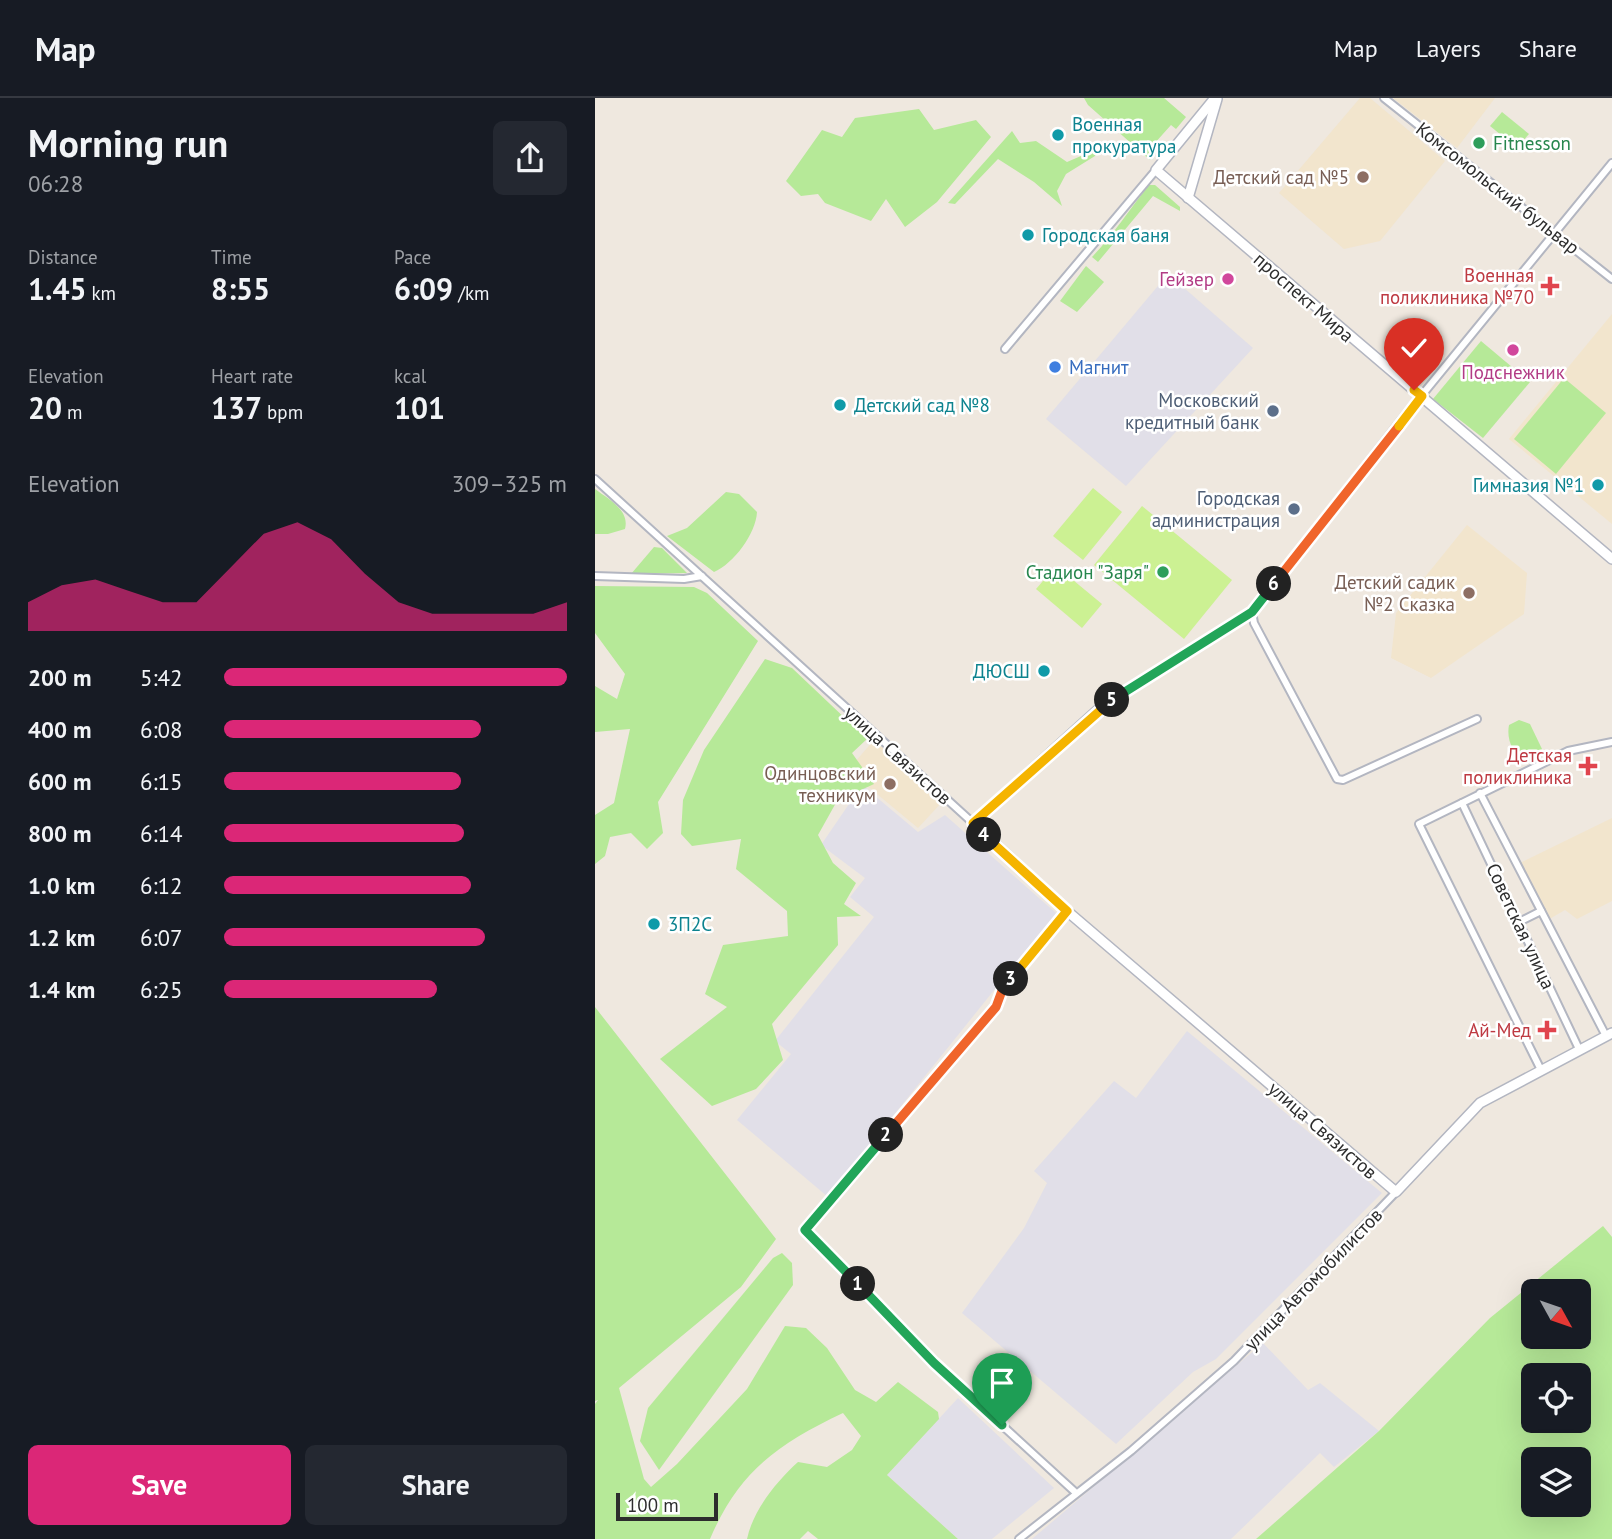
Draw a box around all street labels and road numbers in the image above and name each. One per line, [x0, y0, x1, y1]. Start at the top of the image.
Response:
street label: Комсомольский бульвар [1411, 117, 1585, 259]
street label: проспект Мира [1249, 247, 1359, 347]
street label: улица Связистов [839, 700, 957, 810]
street label: Советская улица [1481, 859, 1561, 993]
street label: улица Связистов [1264, 1076, 1382, 1184]
street label: улица Автомобилистов [1239, 1203, 1387, 1355]

